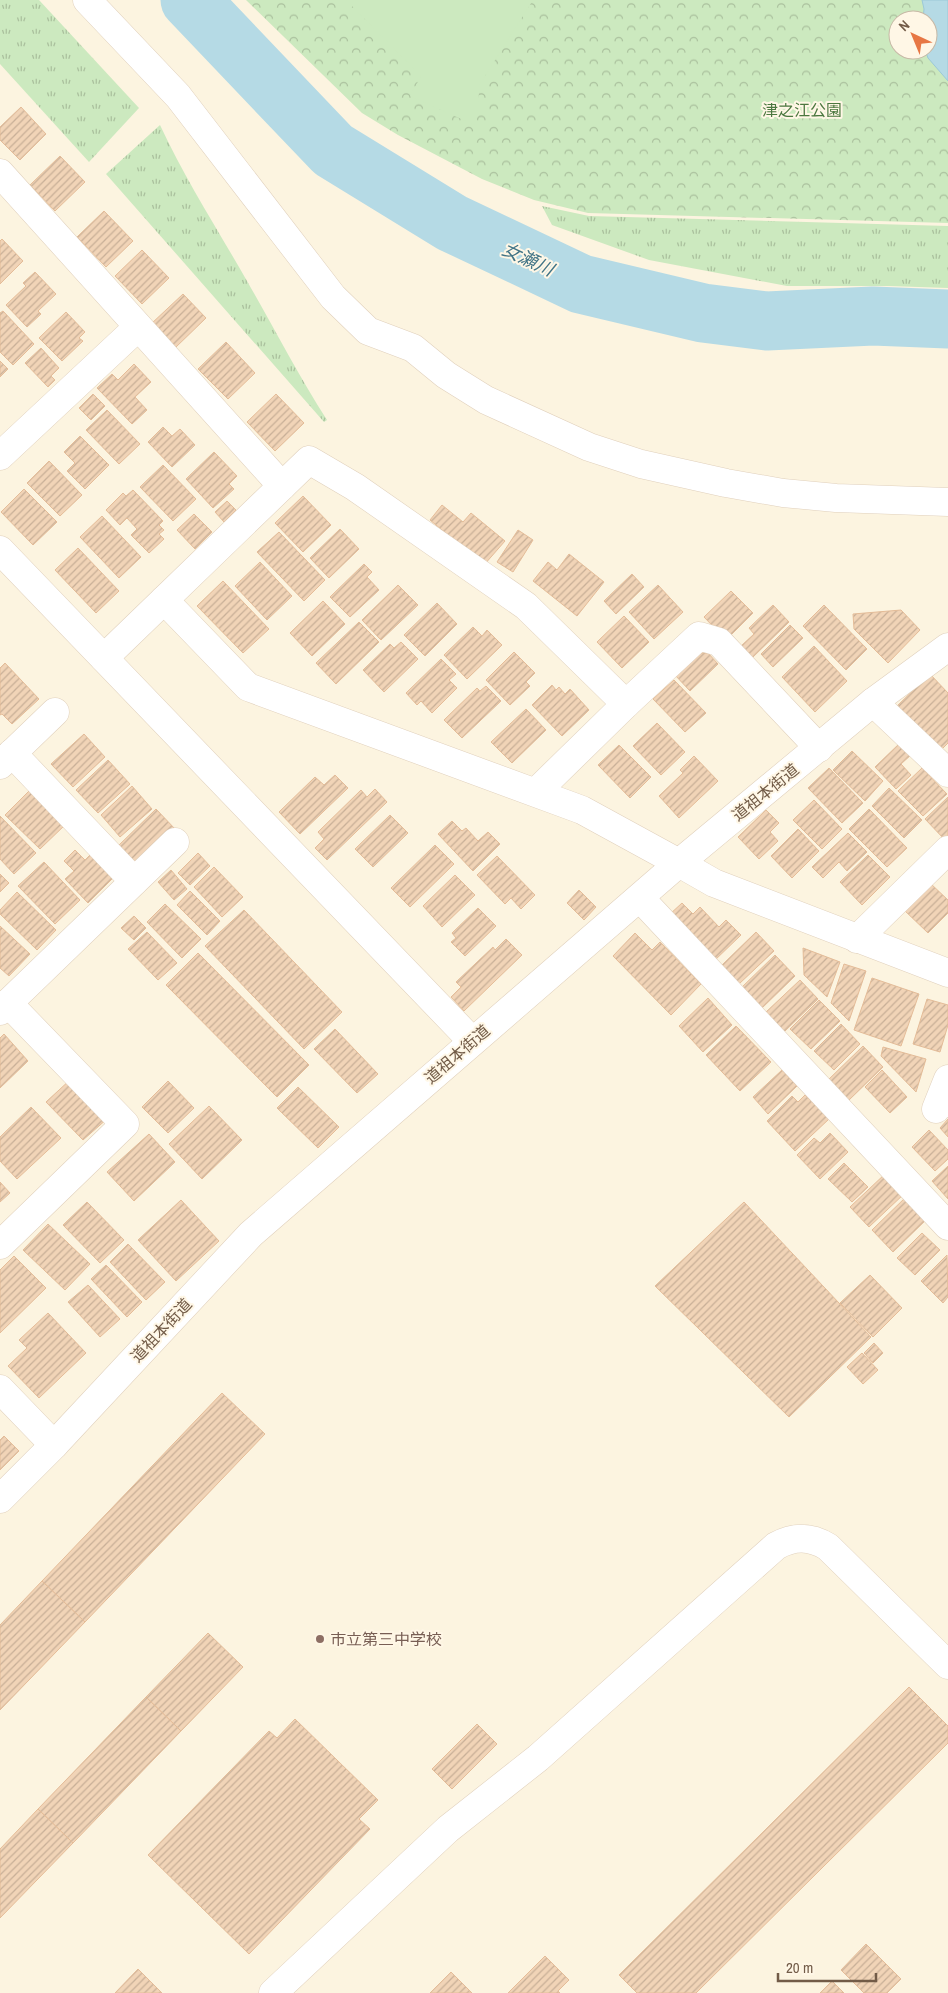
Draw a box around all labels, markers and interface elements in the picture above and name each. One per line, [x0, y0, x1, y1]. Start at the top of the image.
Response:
north arrow [888, 10, 938, 60]
text: N [895, 16, 913, 35]
park label: 津之江公園 [762, 99, 842, 121]
water label: 女瀬川 [498, 236, 560, 283]
street label: 道祖本街道 [727, 758, 803, 826]
street label: 道祖本街道 [420, 1019, 494, 1089]
street label: 道祖本街道 [126, 1293, 196, 1367]
place label: 市立第三中学校 [330, 1628, 442, 1650]
marker: 市立第三中学校 [314, 1633, 326, 1645]
scale bar [778, 1950, 876, 1982]
text: 20 m [786, 1957, 813, 1978]

